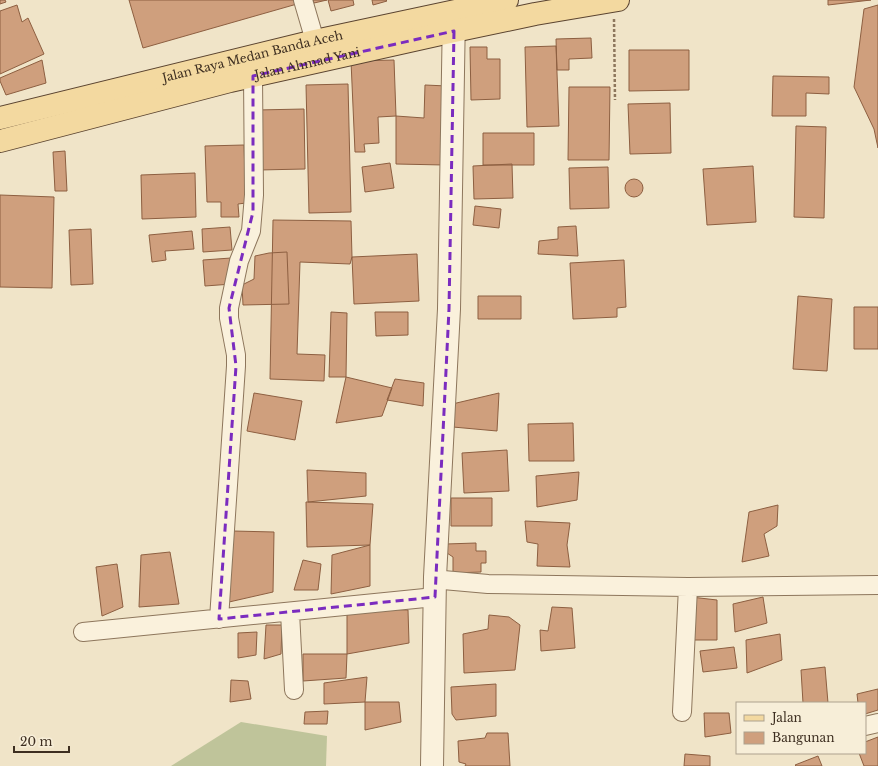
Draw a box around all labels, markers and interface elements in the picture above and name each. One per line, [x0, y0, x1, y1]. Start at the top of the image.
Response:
street label: Jalan Raya Medan Banda Aceh [159, 27, 344, 86]
street label: Jalan Ahmad Yani [251, 44, 361, 83]
legend [736, 702, 866, 754]
text: Jalan [770, 710, 802, 725]
scale bar [14, 728, 69, 754]
text: Bangunan [772, 730, 835, 745]
text: 20 m [20, 734, 52, 749]

